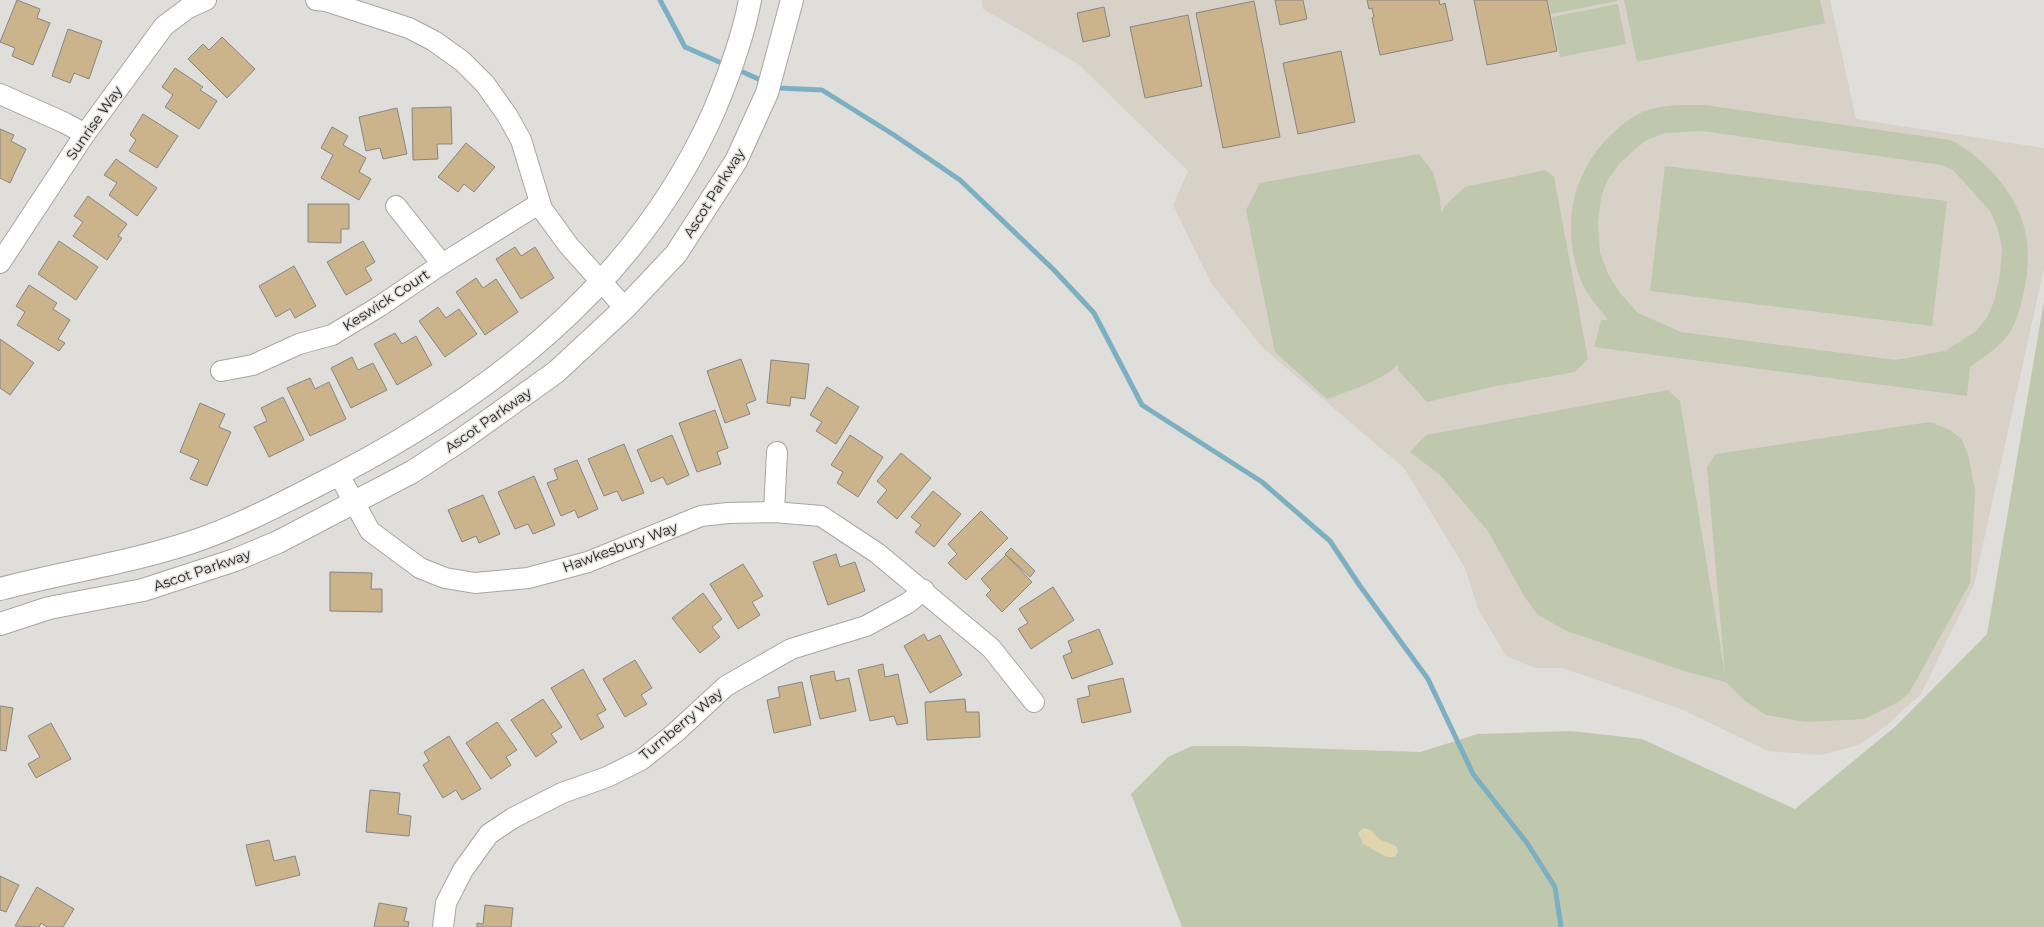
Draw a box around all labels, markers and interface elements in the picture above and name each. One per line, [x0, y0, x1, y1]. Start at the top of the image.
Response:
street label: Sunrise Way [62, 82, 126, 163]
street label: Ascot Parkway [679, 145, 749, 241]
street label: Keswick Court [339, 265, 433, 335]
street label: Ascot Parkway [441, 383, 535, 457]
street label: Hawkesbury Way [560, 518, 680, 576]
street label: Ascot Parkway [151, 545, 253, 595]
street label: Turnberry Way [636, 684, 726, 764]

